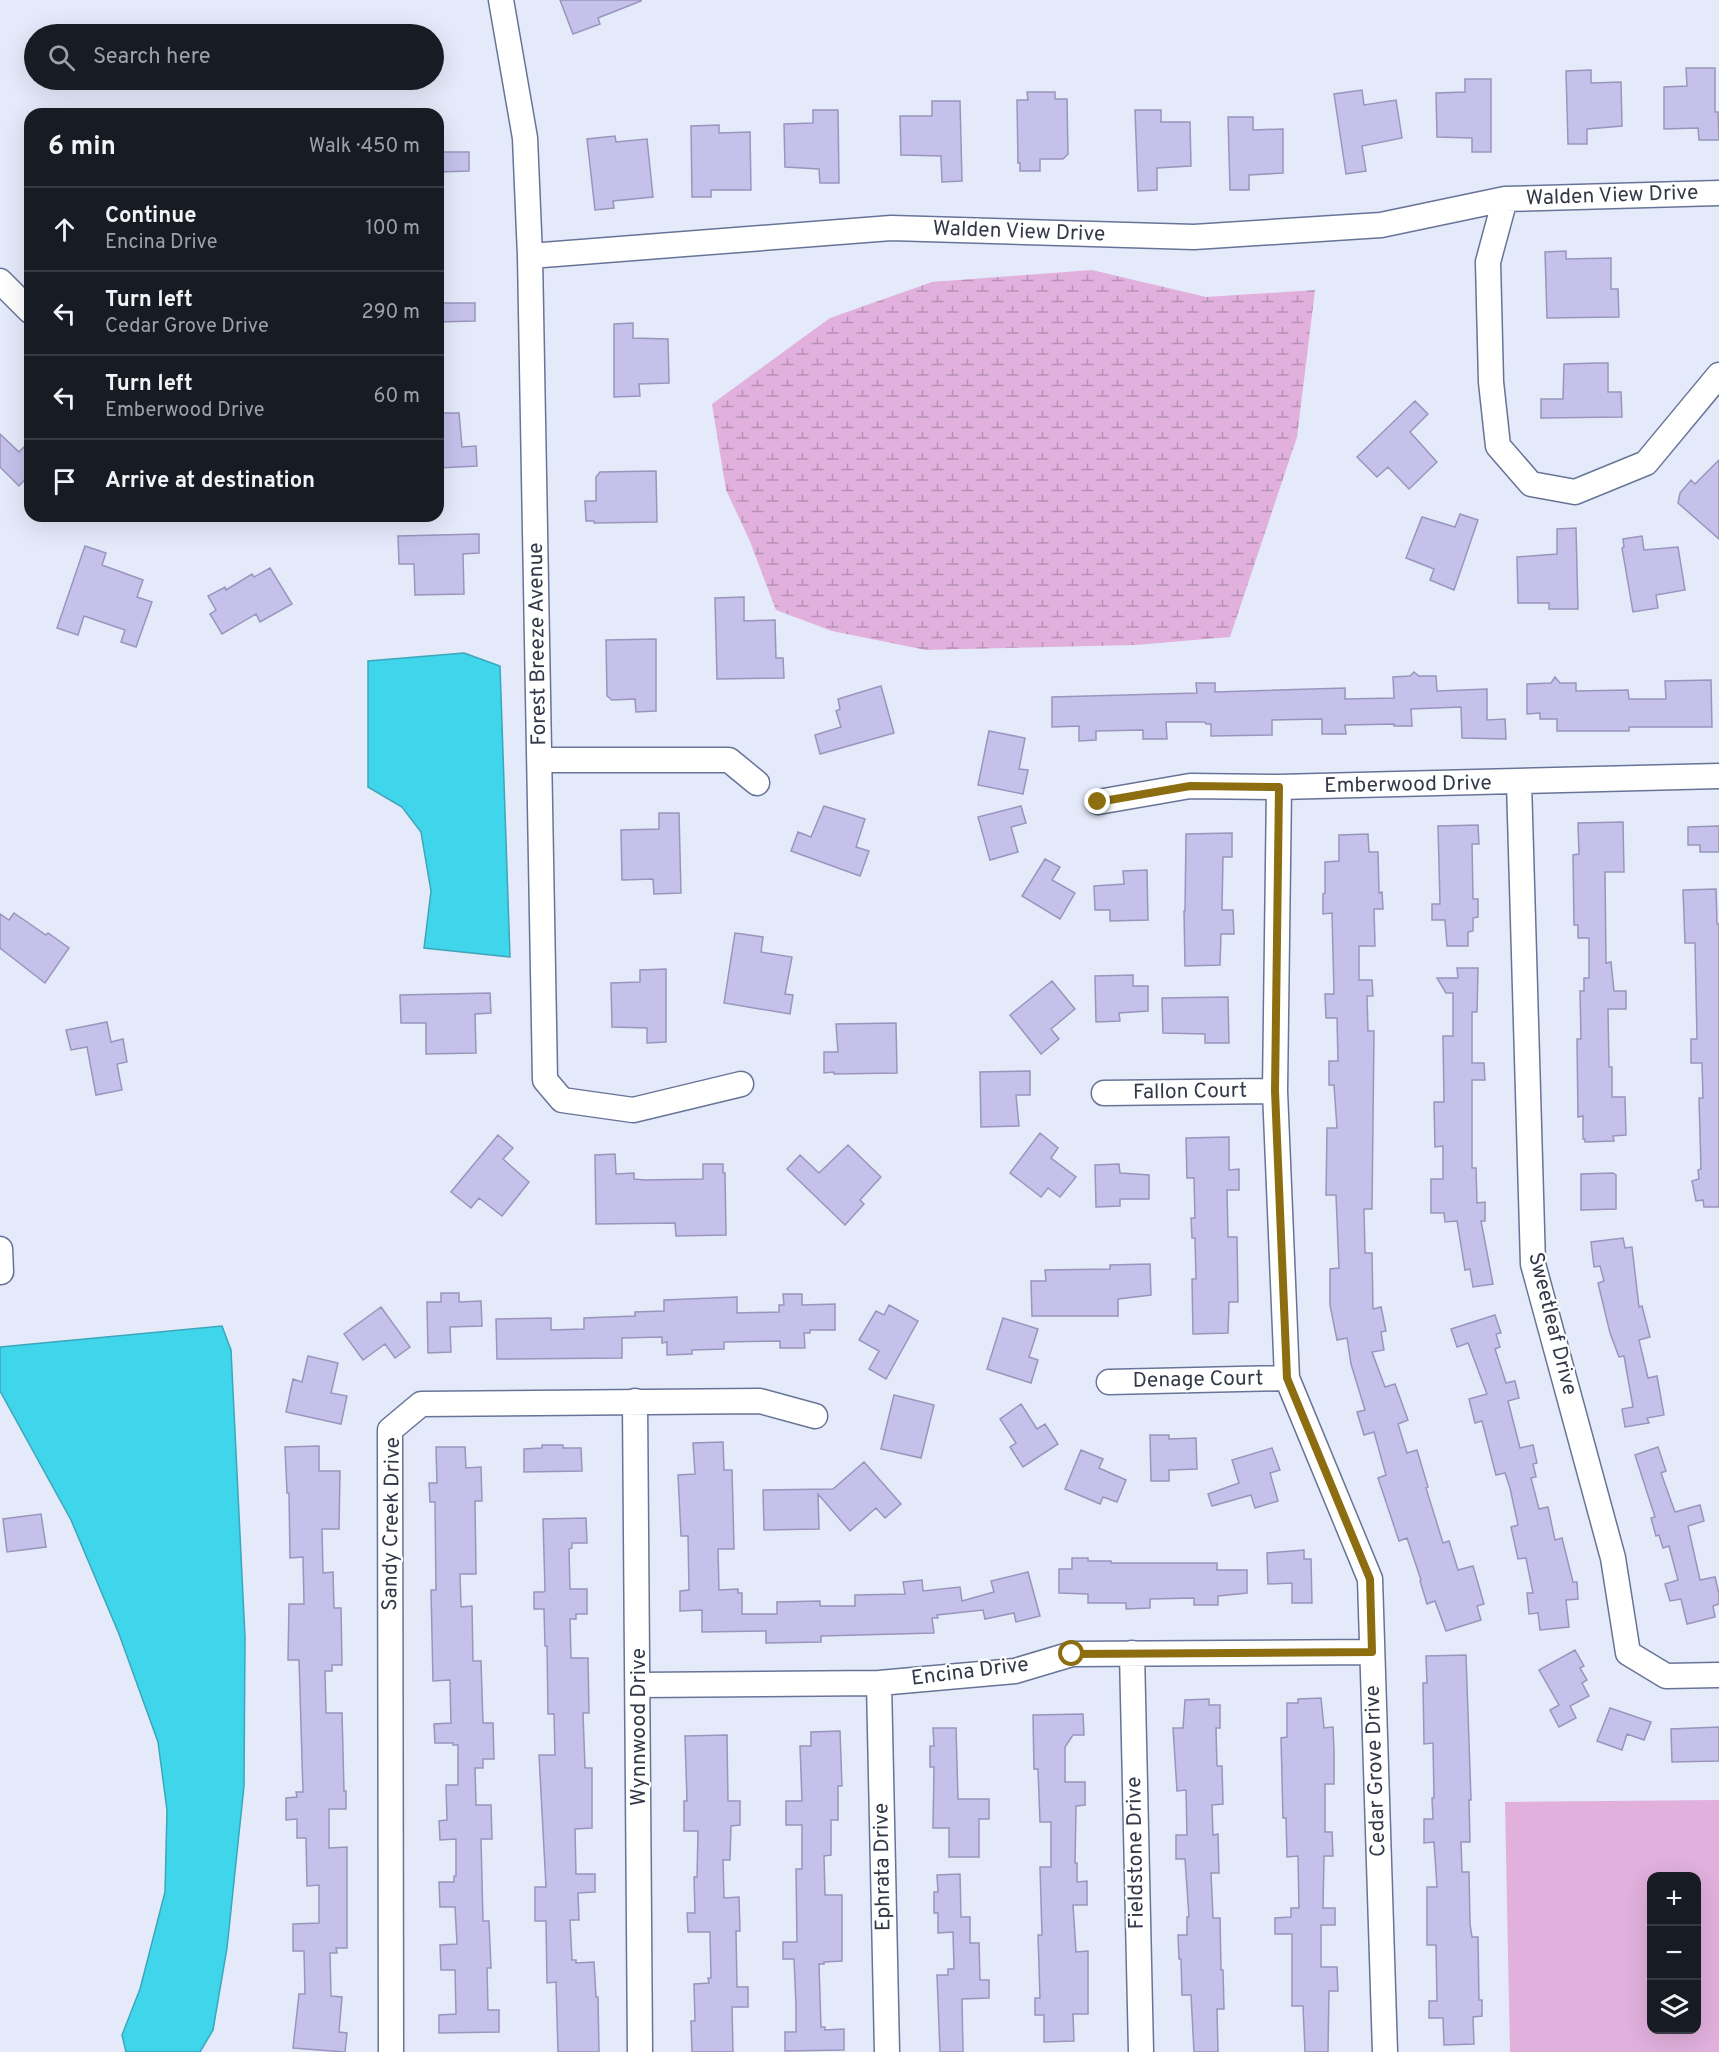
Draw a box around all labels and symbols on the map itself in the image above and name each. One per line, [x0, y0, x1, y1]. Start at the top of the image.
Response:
street label: Walden View Drive [1525, 179, 1699, 213]
street label: Walden View Drive [932, 215, 1106, 249]
street label: Forest Breeze Avenue [523, 542, 553, 746]
street label: Emberwood Drive [1324, 770, 1492, 800]
route end [1084, 788, 1110, 814]
street label: Fallon Court [1133, 1078, 1247, 1106]
street label: Sweetleaf Drive [1521, 1250, 1583, 1398]
street label: Denage Court [1132, 1365, 1264, 1395]
street label: Sandy Creek Drive [377, 1437, 407, 1611]
route start [1058, 1640, 1084, 1666]
street label: Wynnwood Drive [626, 1648, 653, 1806]
street label: Encina Drive [910, 1651, 1030, 1693]
street label: Cedar Grove Drive [1360, 1685, 1392, 1857]
street label: Fieldstone Drive [1121, 1776, 1151, 1930]
street label: Ephrata Drive [868, 1803, 898, 1931]

